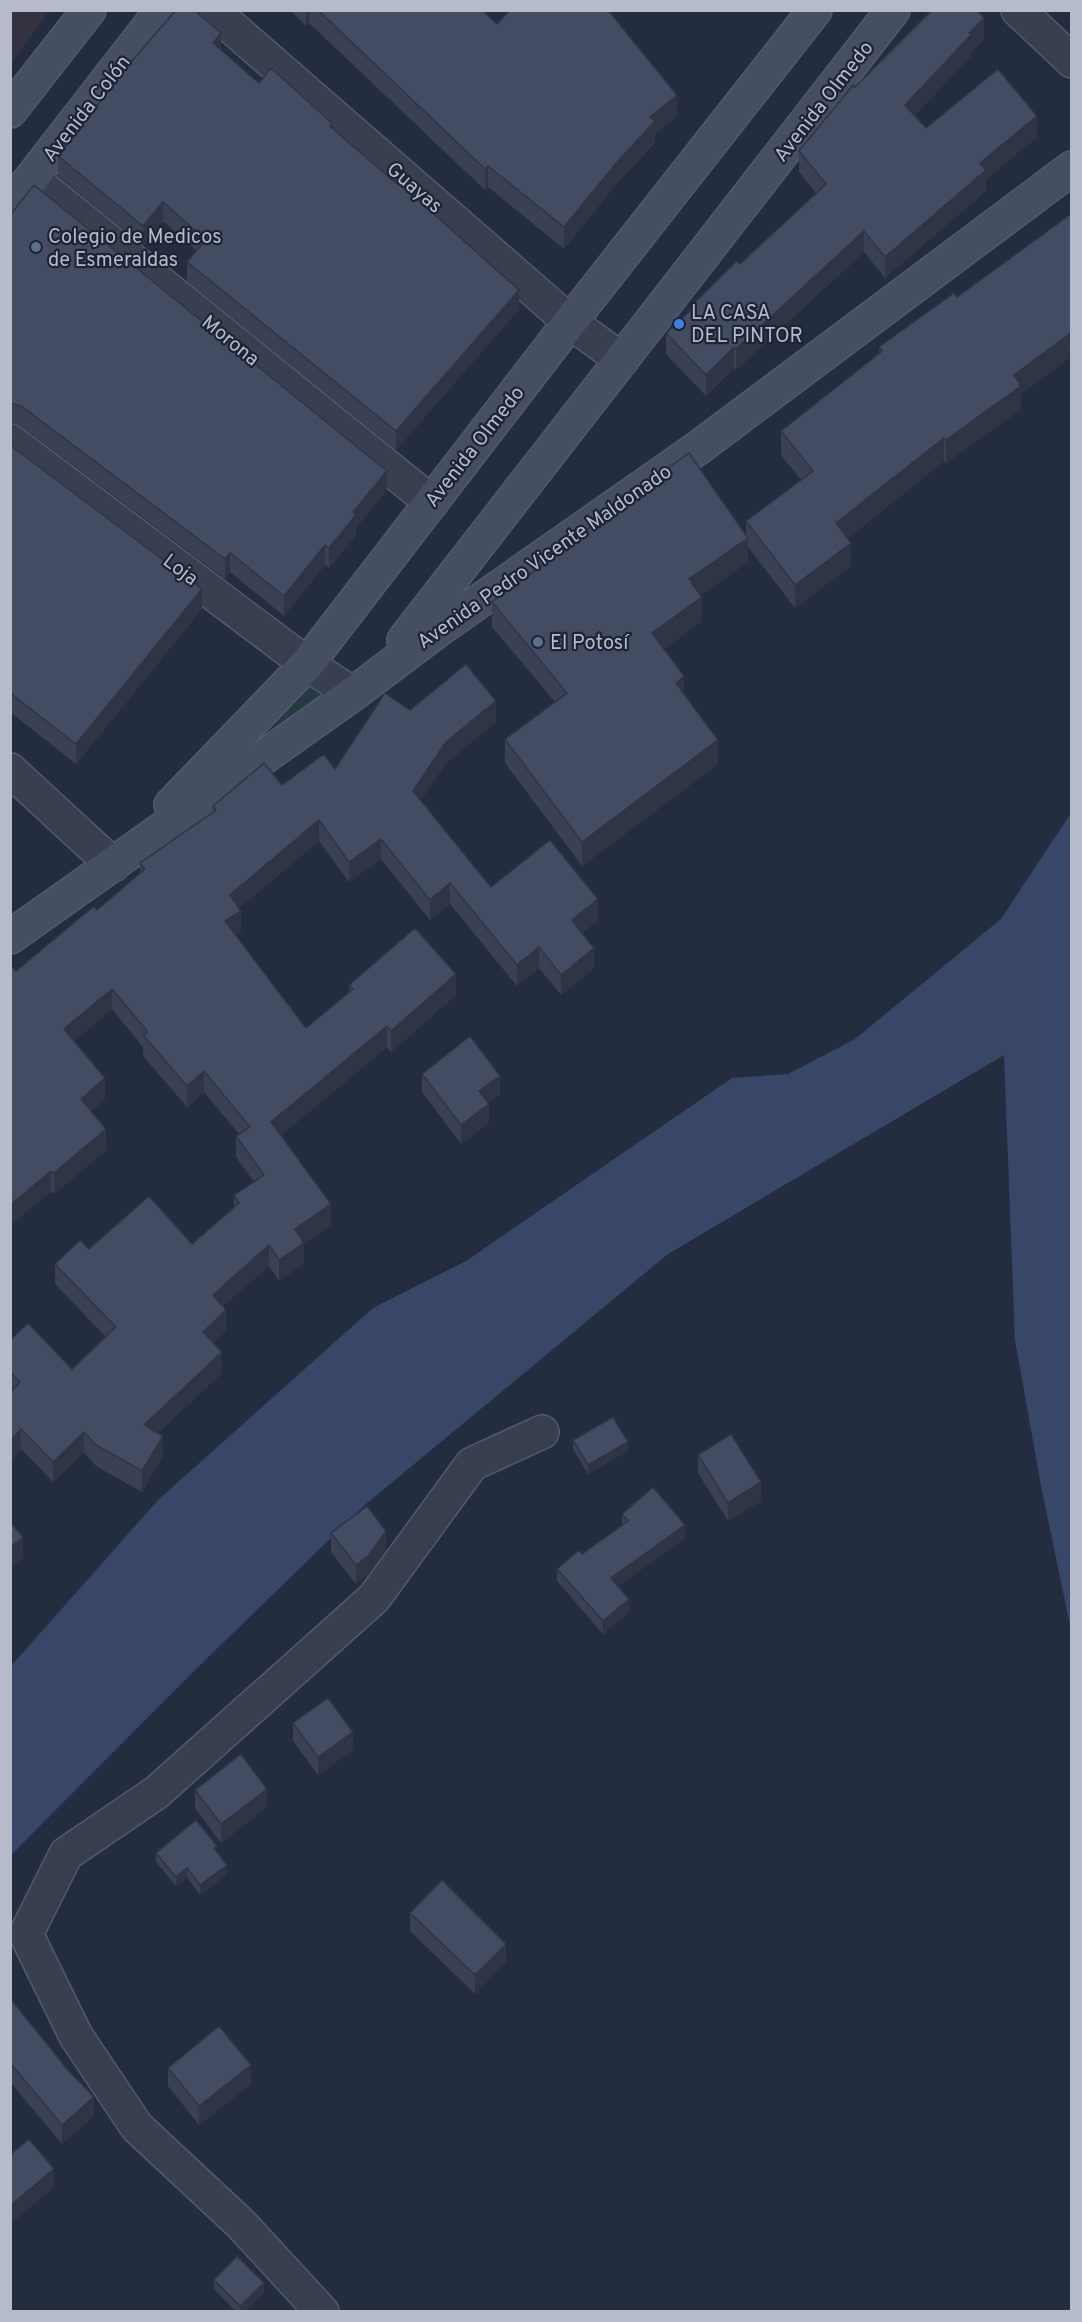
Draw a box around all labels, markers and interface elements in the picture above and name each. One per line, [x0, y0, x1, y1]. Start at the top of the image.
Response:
street label: Avenida Olmedo [769, 36, 880, 168]
street label: Avenida Colón [38, 51, 137, 168]
street label: Guayas [380, 157, 447, 220]
place label: Colegio de Medicos de Esmeraldas [48, 225, 222, 274]
marker: Colegio de Medicos de Esmeraldas [29, 240, 43, 254]
place label: LA CASA DEL PINTOR [691, 301, 803, 350]
street label: Morona [195, 310, 264, 373]
marker: LA CASA DEL PINTOR [672, 317, 686, 331]
street label: Avenida Olmedo [420, 381, 531, 513]
street label: Avenida Pedro Vicente Maldonado [413, 460, 678, 656]
street label: Loja [157, 549, 203, 592]
place label: El Potosí [550, 631, 630, 657]
marker: El Potosí [531, 635, 545, 649]

